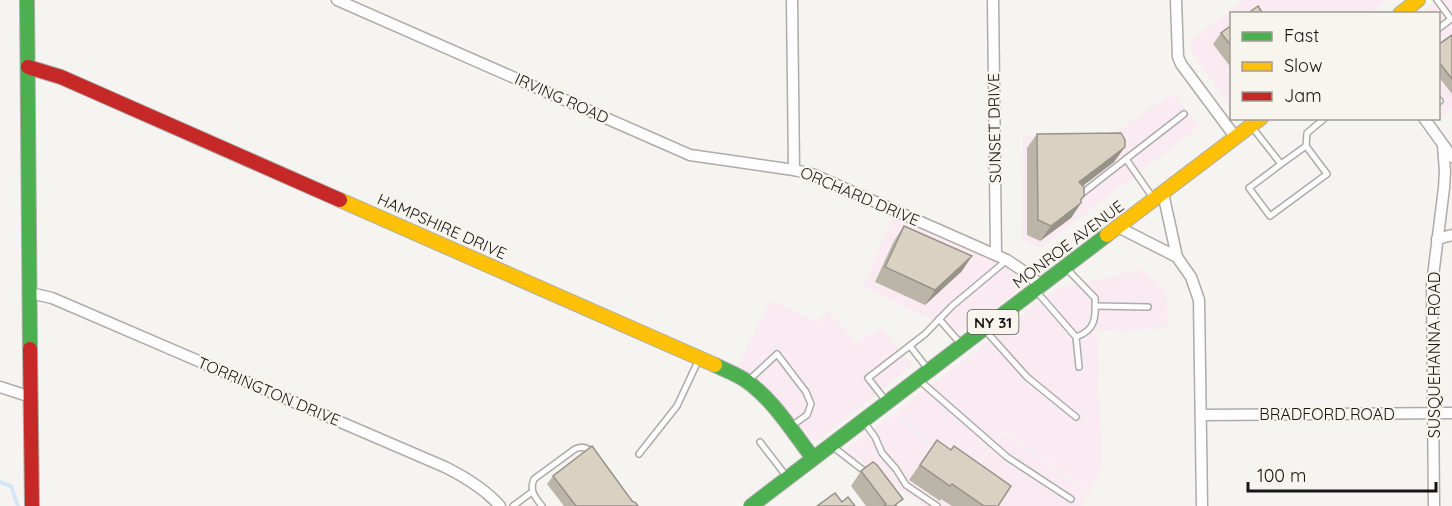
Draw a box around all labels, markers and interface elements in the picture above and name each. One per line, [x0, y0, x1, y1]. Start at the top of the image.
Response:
legend [1230, 12, 1440, 120]
text: Fast [1284, 24, 1319, 47]
text: Slow [1284, 54, 1322, 77]
street label: IRVING ROAD [512, 68, 612, 128]
street label: SUNSET DRIVE [983, 73, 1005, 183]
text: Jam [1284, 84, 1322, 107]
street label: ORCHARD DRIVE [797, 162, 923, 230]
street label: HAMPSHIRE DRIVE [374, 189, 510, 263]
street label: MONROE AVENUE [1008, 196, 1128, 292]
street label: SUSQUEHANNA ROAD [1424, 272, 1444, 438]
road number: NY 31 [968, 310, 1018, 334]
street label: TORRINGTON DRIVE [195, 352, 343, 430]
street label: BRADFORD ROAD [1259, 404, 1395, 424]
scale bar [1248, 455, 1436, 493]
text: 100 m [1257, 464, 1306, 487]

